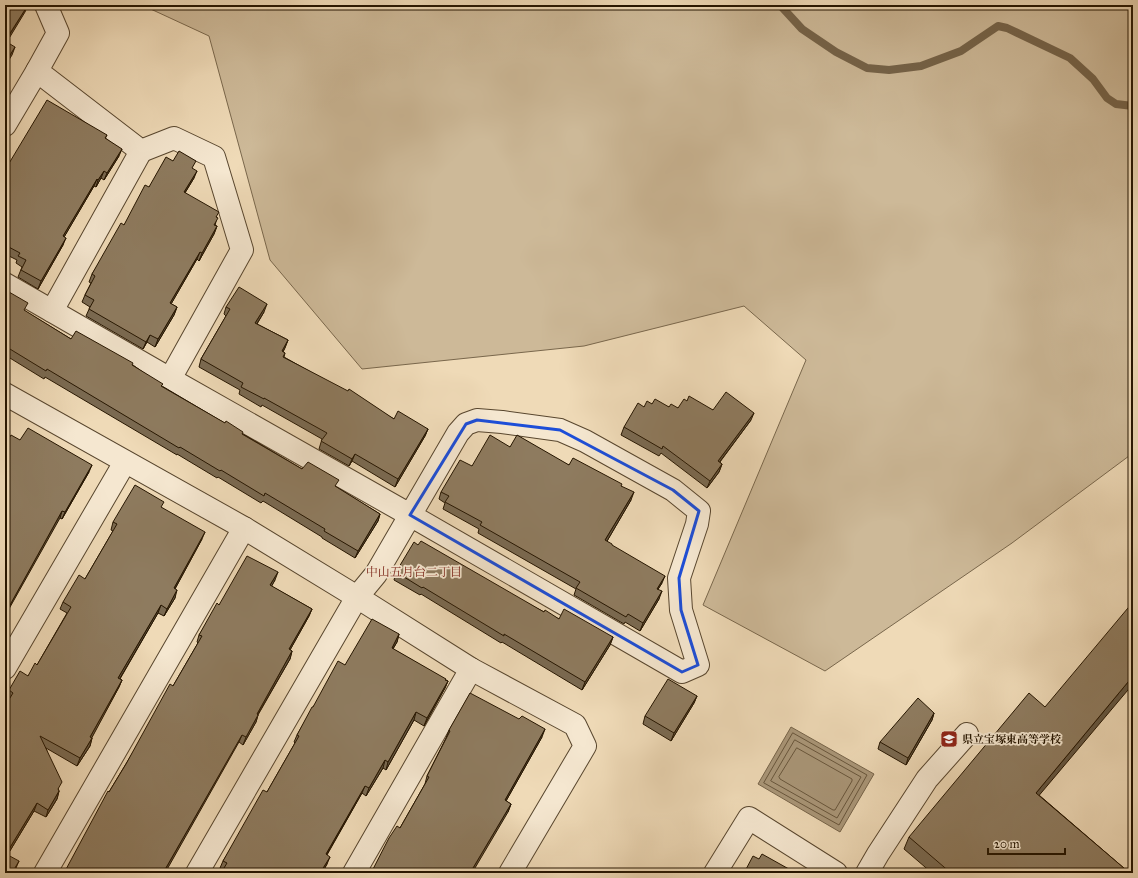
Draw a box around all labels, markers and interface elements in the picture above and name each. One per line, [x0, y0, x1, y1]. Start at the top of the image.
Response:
district label: 中山五月台二丁目 [366, 565, 462, 579]
school or university icon: 県立宝塚東高等学校 [939, 729, 959, 749]
place label: 県立宝塚東高等学校 [962, 733, 1061, 746]
scale bar [988, 830, 1065, 856]
text: 20 m [994, 837, 1020, 851]

